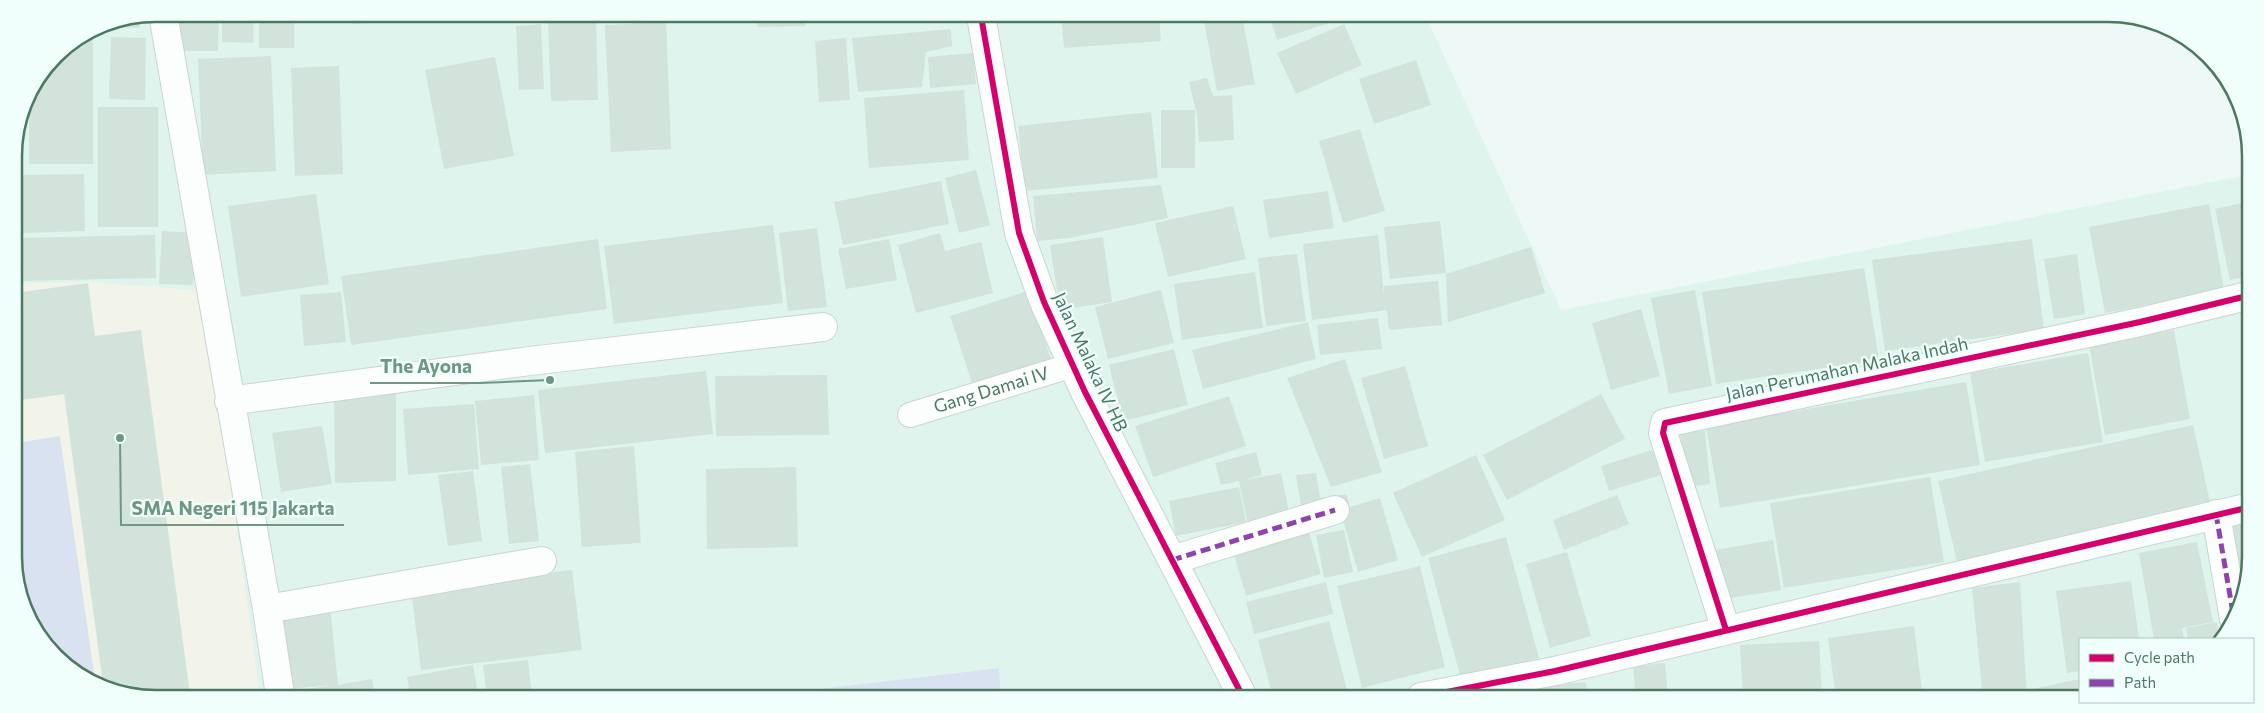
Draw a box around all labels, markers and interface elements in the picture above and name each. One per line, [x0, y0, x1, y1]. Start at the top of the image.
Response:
street label: Jalan Malaka IV HB [1049, 288, 1133, 435]
street label: Jalan Perumahan Malaka Indah [1724, 332, 1970, 404]
callout: The Ayona [370, 349, 482, 383]
text: The Ayona [380, 354, 472, 377]
street label: Gang Damai IV [931, 361, 1051, 417]
callout: SMA Negeri 115 Jakarta [121, 491, 344, 525]
text: SMA Negeri 115 Jakarta [131, 496, 335, 519]
legend [2079, 638, 2254, 703]
text: Cycle path [2124, 648, 2195, 666]
text: Path [2124, 673, 2156, 691]

